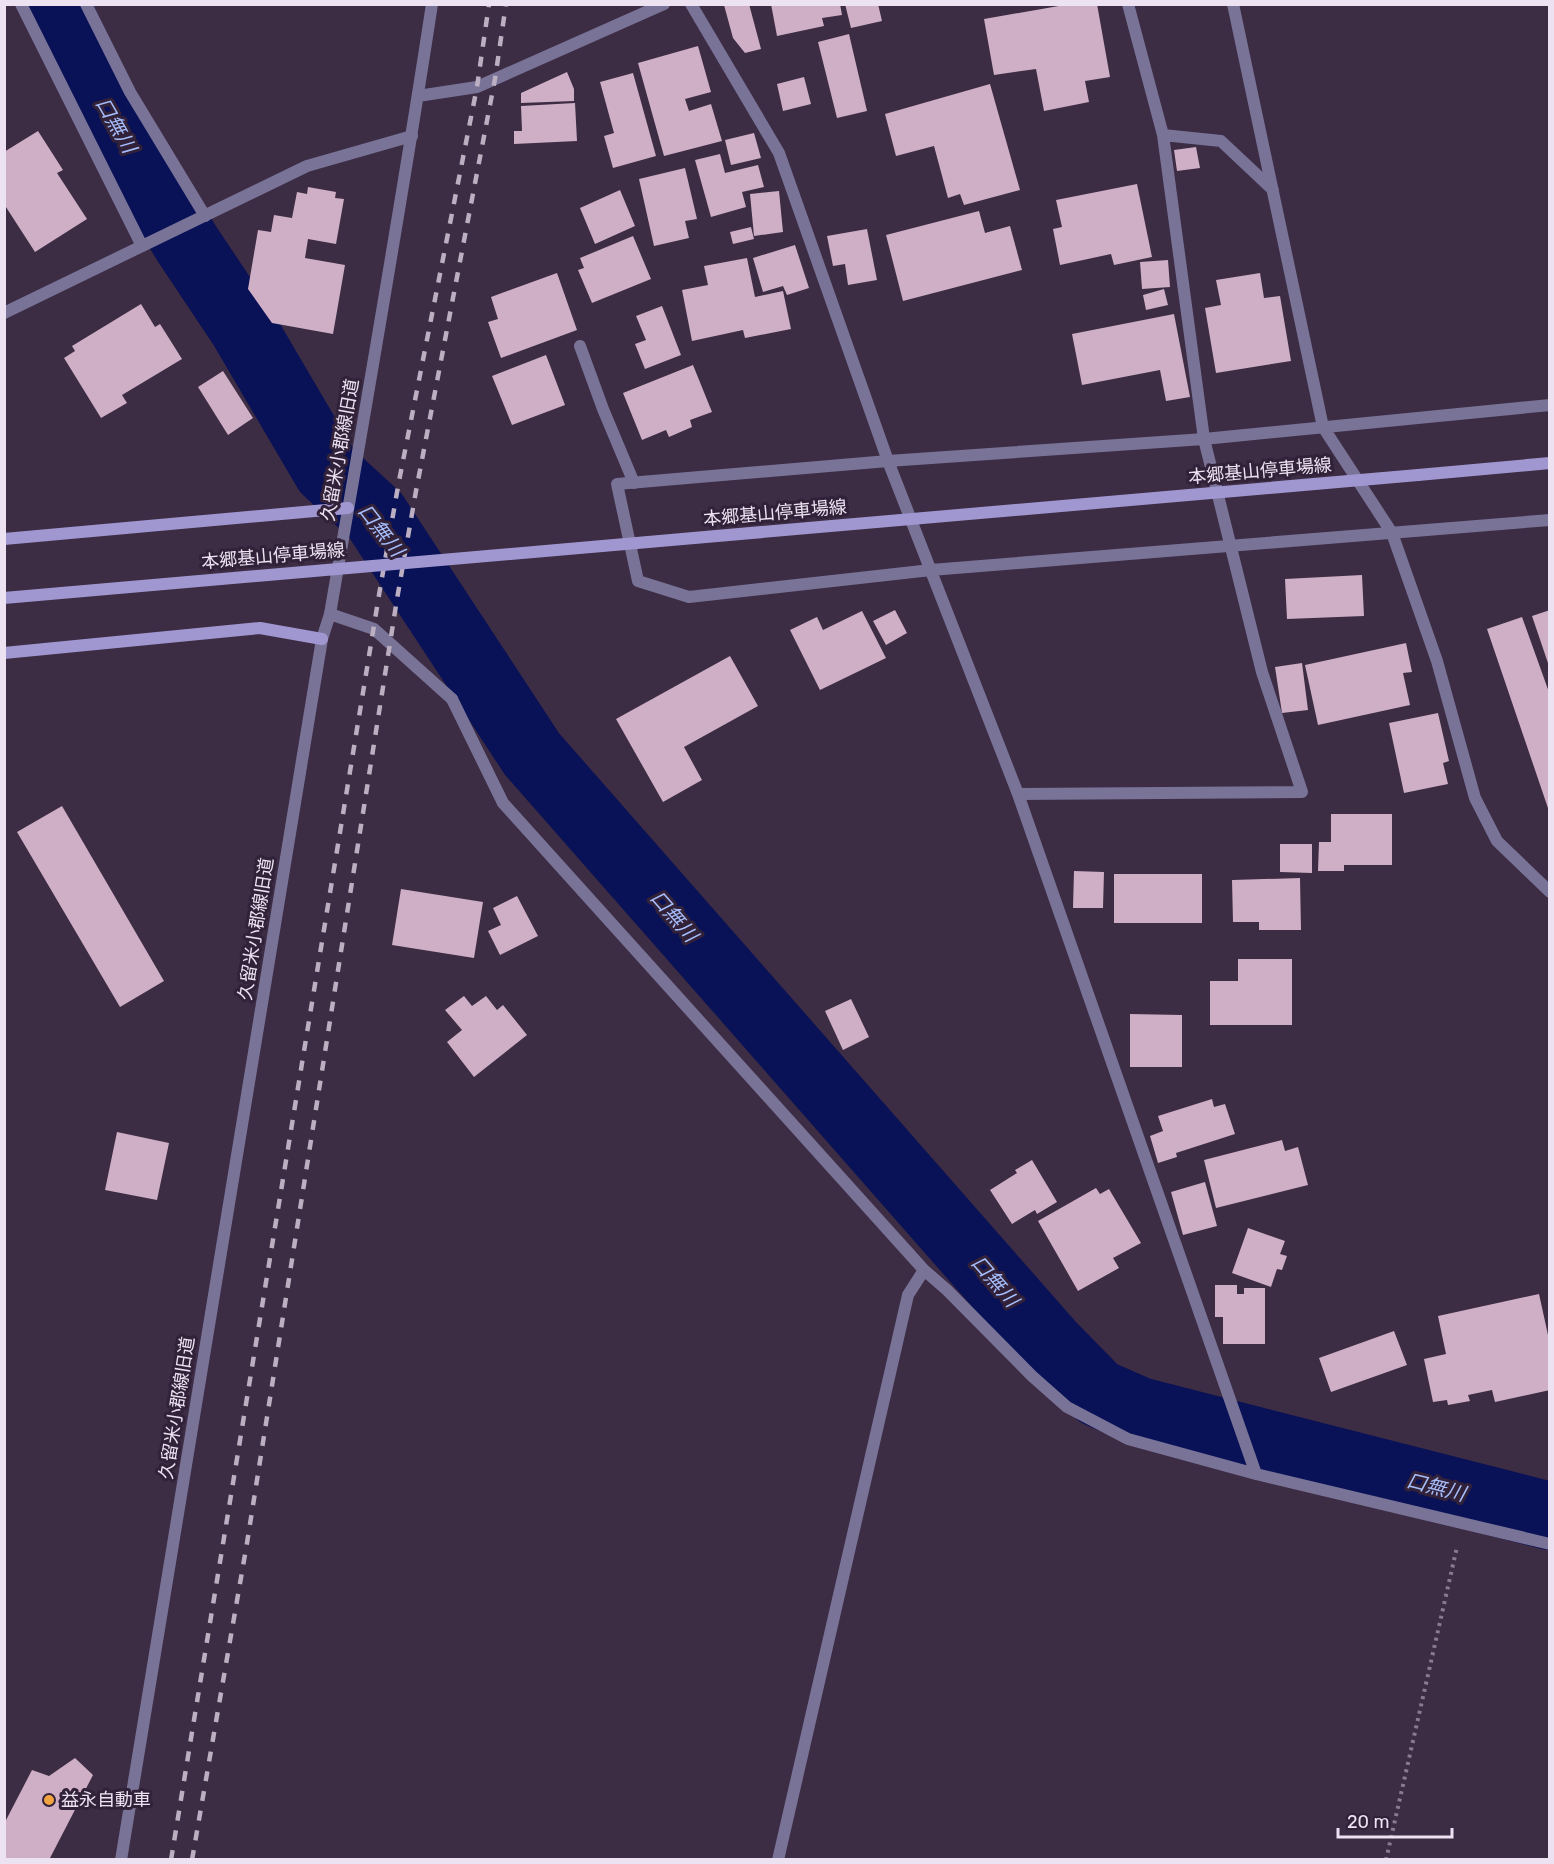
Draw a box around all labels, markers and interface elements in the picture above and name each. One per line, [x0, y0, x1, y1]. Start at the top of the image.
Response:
water label: 口無川 [91, 93, 142, 159]
street label: 久留米小郡線旧道 [317, 377, 363, 523]
street label: 本郷基山停車場線 [1187, 454, 1333, 488]
street label: 本郷基山停車場線 [702, 496, 848, 530]
water label: 口無川 [353, 499, 410, 563]
street label: 本郷基山停車場線 [200, 539, 346, 573]
street label: 久留米小郡線旧道 [234, 856, 278, 1002]
water label: 口無川 [645, 885, 704, 948]
water label: 口無川 [966, 1250, 1025, 1313]
street label: 久留米小郡線旧道 [155, 1335, 199, 1481]
water label: 口無川 [1404, 1468, 1470, 1506]
place label: 益永自動車 [61, 1789, 151, 1811]
marker: 益永自動車 [42, 1793, 56, 1807]
scale bar [1338, 1801, 1452, 1839]
text: 20 m [1347, 1811, 1389, 1833]

